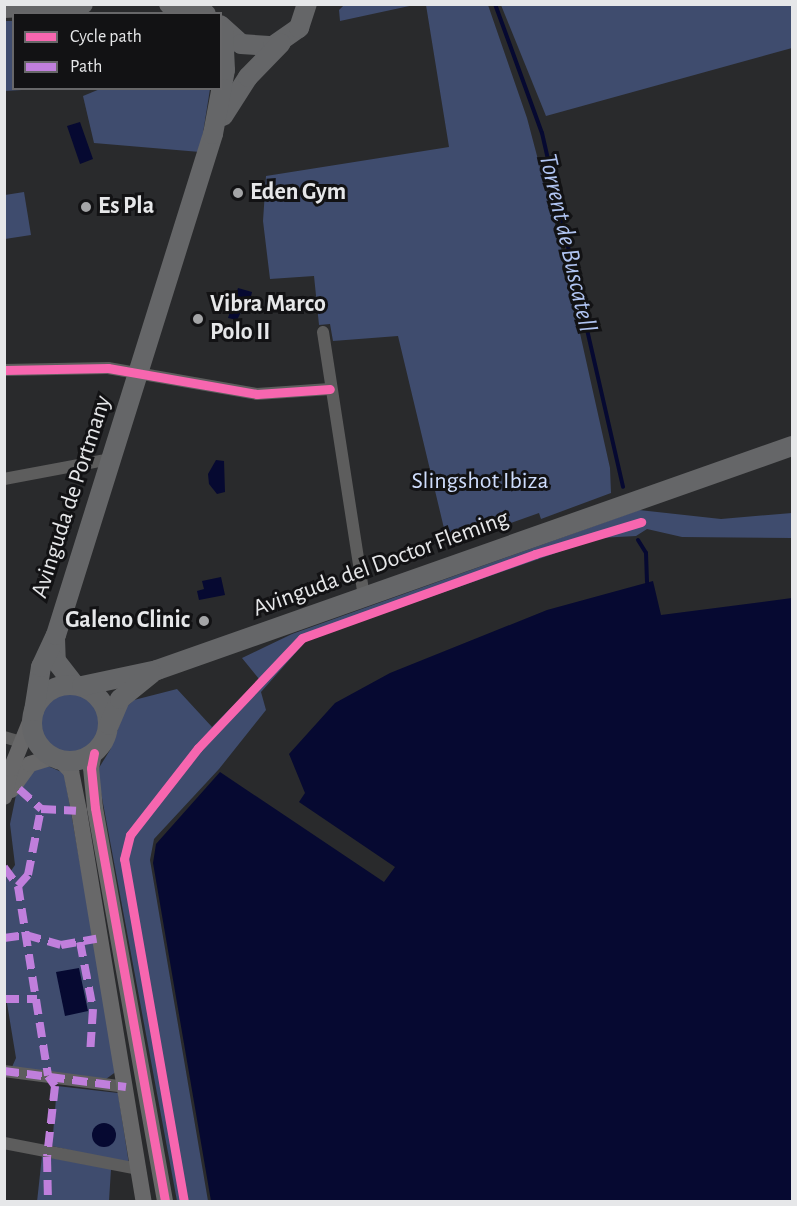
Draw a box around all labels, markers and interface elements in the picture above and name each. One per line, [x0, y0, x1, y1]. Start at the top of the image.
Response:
legend [12, 12, 222, 90]
text: Cycle path [70, 28, 142, 46]
text: Path [70, 58, 102, 76]
water label: Torrent de Buscatell [531, 151, 603, 335]
place label: Eden Gym [250, 179, 346, 207]
marker: Eden Gym [231, 186, 245, 200]
place label: Es Pla [98, 193, 154, 221]
marker: Es Pla [79, 200, 93, 214]
place label: Vibra Marco Polo II [210, 291, 326, 347]
marker: Vibra Marco Polo II [191, 312, 205, 326]
street label: Avinguda de Portmany [26, 392, 118, 602]
park label: Slingshot Ibiza [411, 468, 549, 496]
street label: Avinguda del Doctor Fleming [249, 504, 513, 624]
place label: Galeno Clinic [65, 607, 190, 635]
marker: Galeno Clinic [195, 612, 213, 630]

